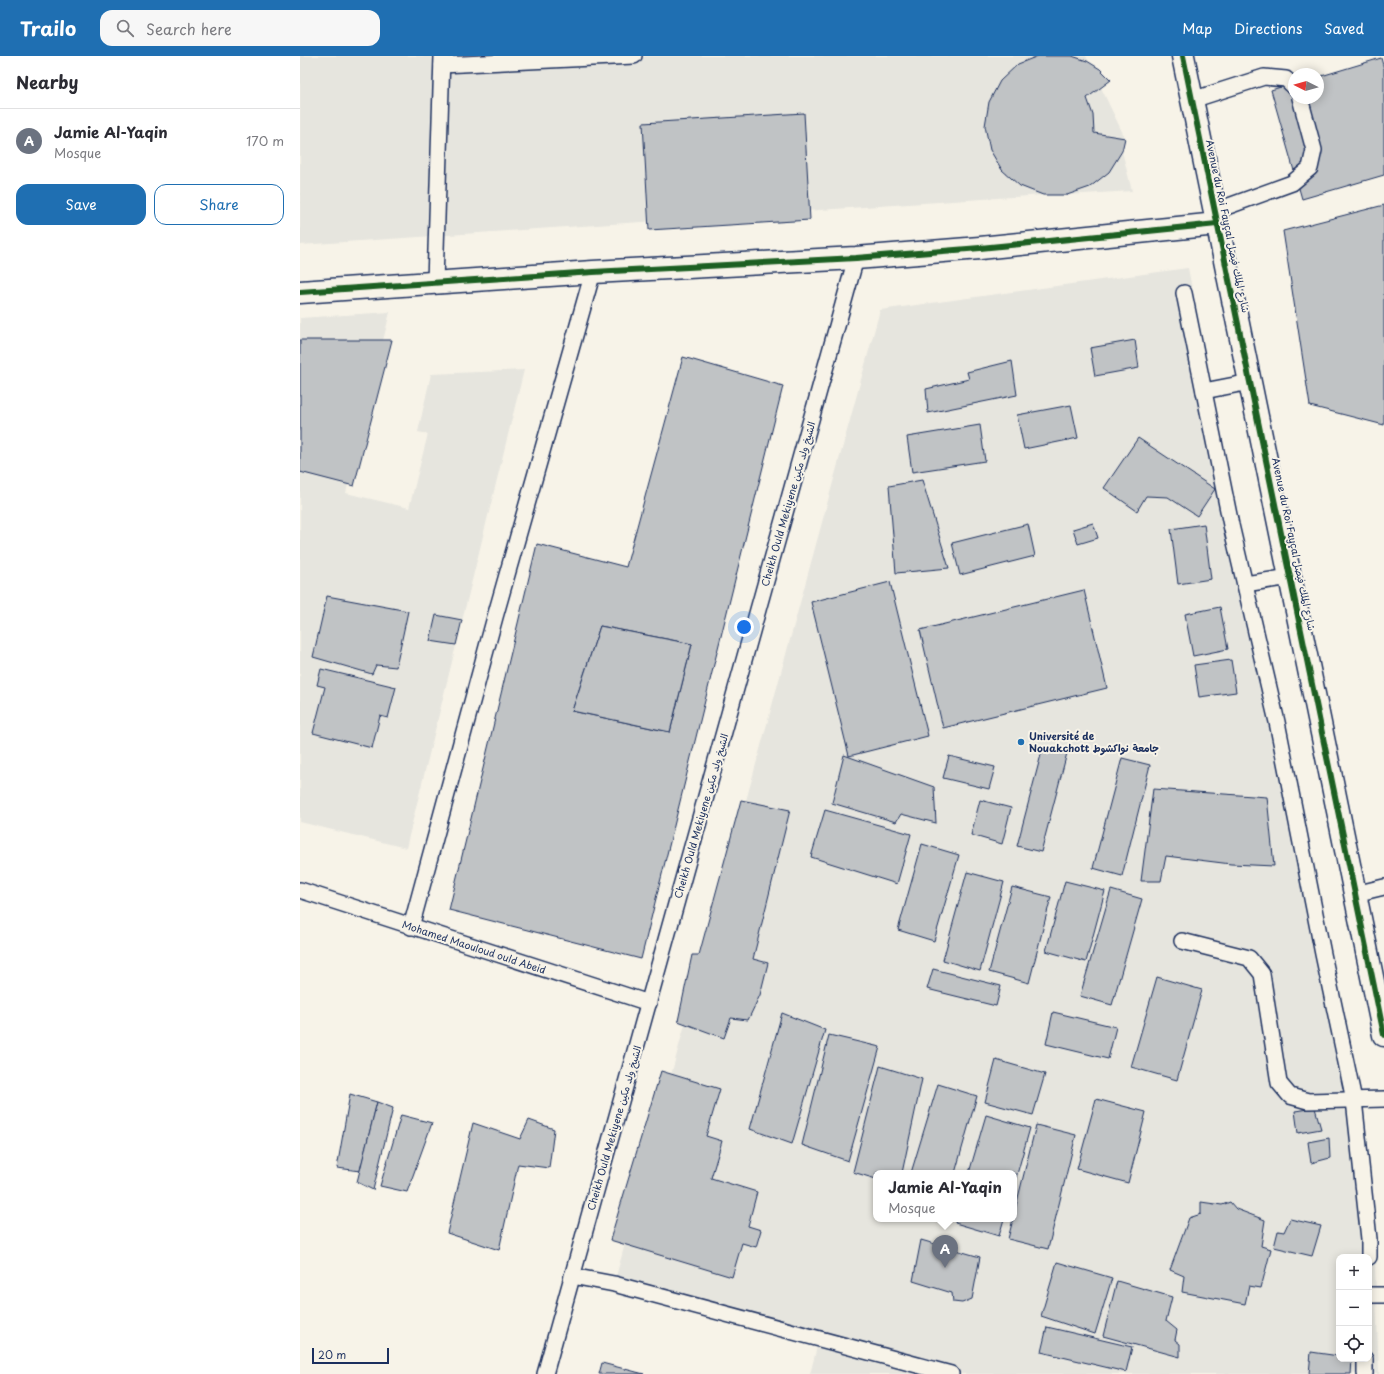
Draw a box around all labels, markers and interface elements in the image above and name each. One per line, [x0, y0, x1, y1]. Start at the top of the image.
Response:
search box [100, 10, 380, 46]
text: Trailo [20, 14, 76, 42]
icon: search [114, 17, 136, 39]
text: Search here [146, 17, 232, 40]
text: Map [1182, 18, 1212, 39]
text: Directions [1234, 18, 1302, 39]
text: Saved [1324, 18, 1364, 39]
north arrow [1288, 68, 1324, 104]
text: Nearby [16, 69, 78, 95]
text: Jamie Al-Yaqin [54, 120, 168, 143]
text: A [24, 131, 34, 150]
text: 170 m [246, 131, 284, 150]
street label: Avenue du Roi Fayçal شارع الملك فيصل [1202, 138, 1254, 314]
text: Mosque [54, 143, 101, 162]
button: Save [16, 184, 146, 225]
button: Share [154, 184, 284, 225]
street label: Cheikh Ould Mekiyene الشيخ ولد مكين [757, 420, 819, 588]
street label: Avenue du Roi Fayçal شارع الملك فيصل [1268, 456, 1320, 632]
your location [734, 617, 754, 637]
place label: Université de Nouakchott جامعة نواكشوط [1029, 728, 1159, 756]
street label: Cheikh Ould Mekiyene الشيخ ولد مكين [670, 732, 732, 900]
marker: Université de Nouakchott جامعة نواكشوط [1016, 737, 1026, 747]
street label: Mohamed Maouloud ould Abeid [400, 916, 548, 977]
street label: Cheikh Ould Mekiyene الشيخ ولد مكين [583, 1044, 645, 1212]
popup [873, 1170, 1017, 1222]
text: Jamie Al-Yaqin [888, 1175, 1002, 1198]
text: Mosque [888, 1198, 936, 1217]
pin: A [932, 1235, 958, 1268]
map controls [1336, 1254, 1372, 1362]
button: + [1336, 1254, 1372, 1290]
button: − [1336, 1290, 1372, 1326]
button: locate [1336, 1326, 1372, 1362]
scale bar [312, 1346, 389, 1365]
text: 20 m [318, 1346, 346, 1363]

